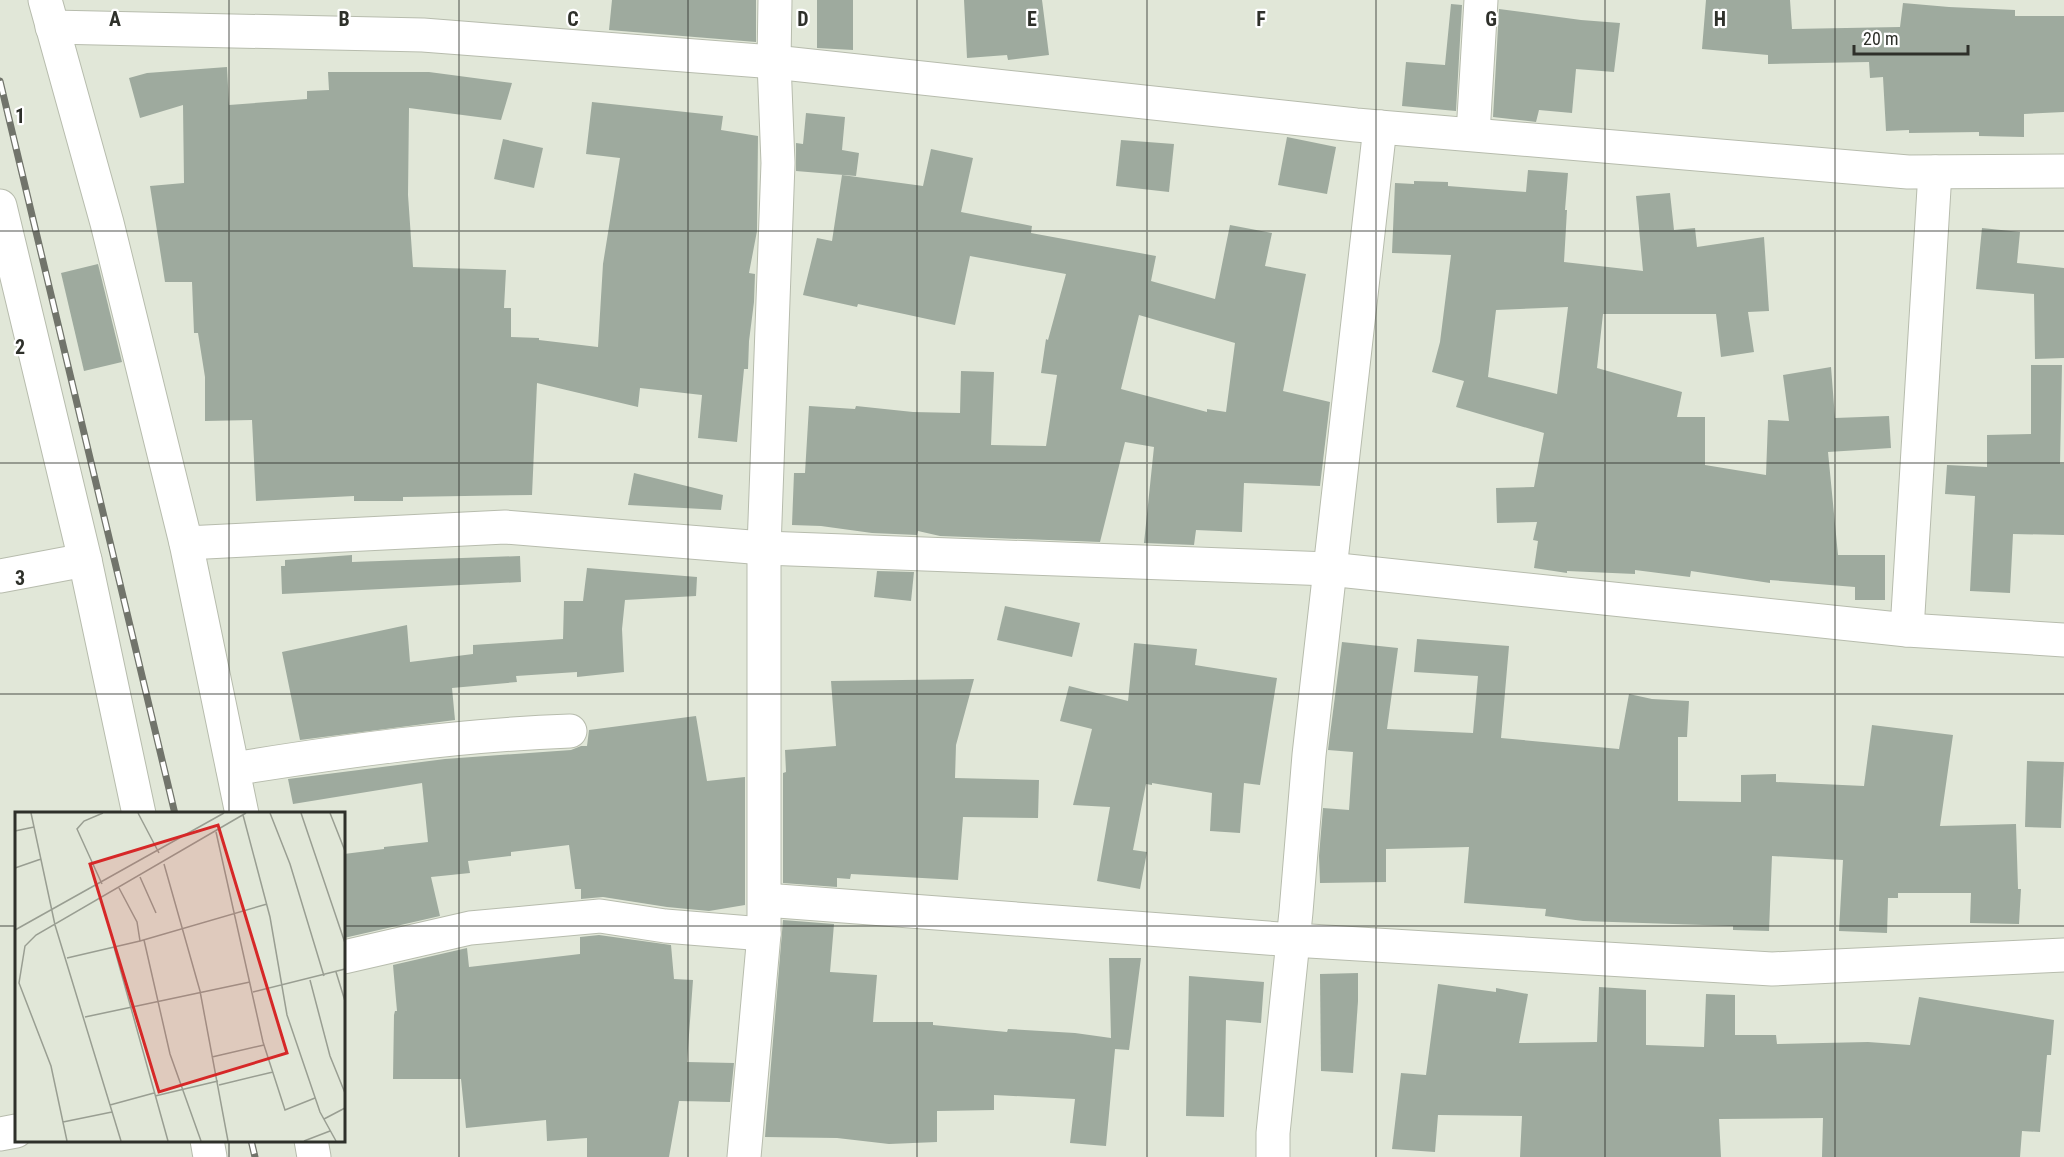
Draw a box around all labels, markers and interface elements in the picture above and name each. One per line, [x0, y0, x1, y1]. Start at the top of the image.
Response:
text: A [109, 7, 121, 31]
text: B [338, 7, 350, 31]
text: C [567, 7, 579, 31]
text: D [797, 7, 809, 31]
text: E [1027, 7, 1037, 31]
text: F [1256, 7, 1266, 31]
text: G [1485, 7, 1497, 31]
text: H [1714, 7, 1726, 31]
scale bar [1854, 18, 1968, 56]
text: 20 m [1863, 28, 1898, 49]
text: 1 [15, 104, 25, 128]
text: 2 [15, 335, 25, 359]
text: 3 [15, 566, 25, 590]
inset map [15, 812, 345, 1142]

